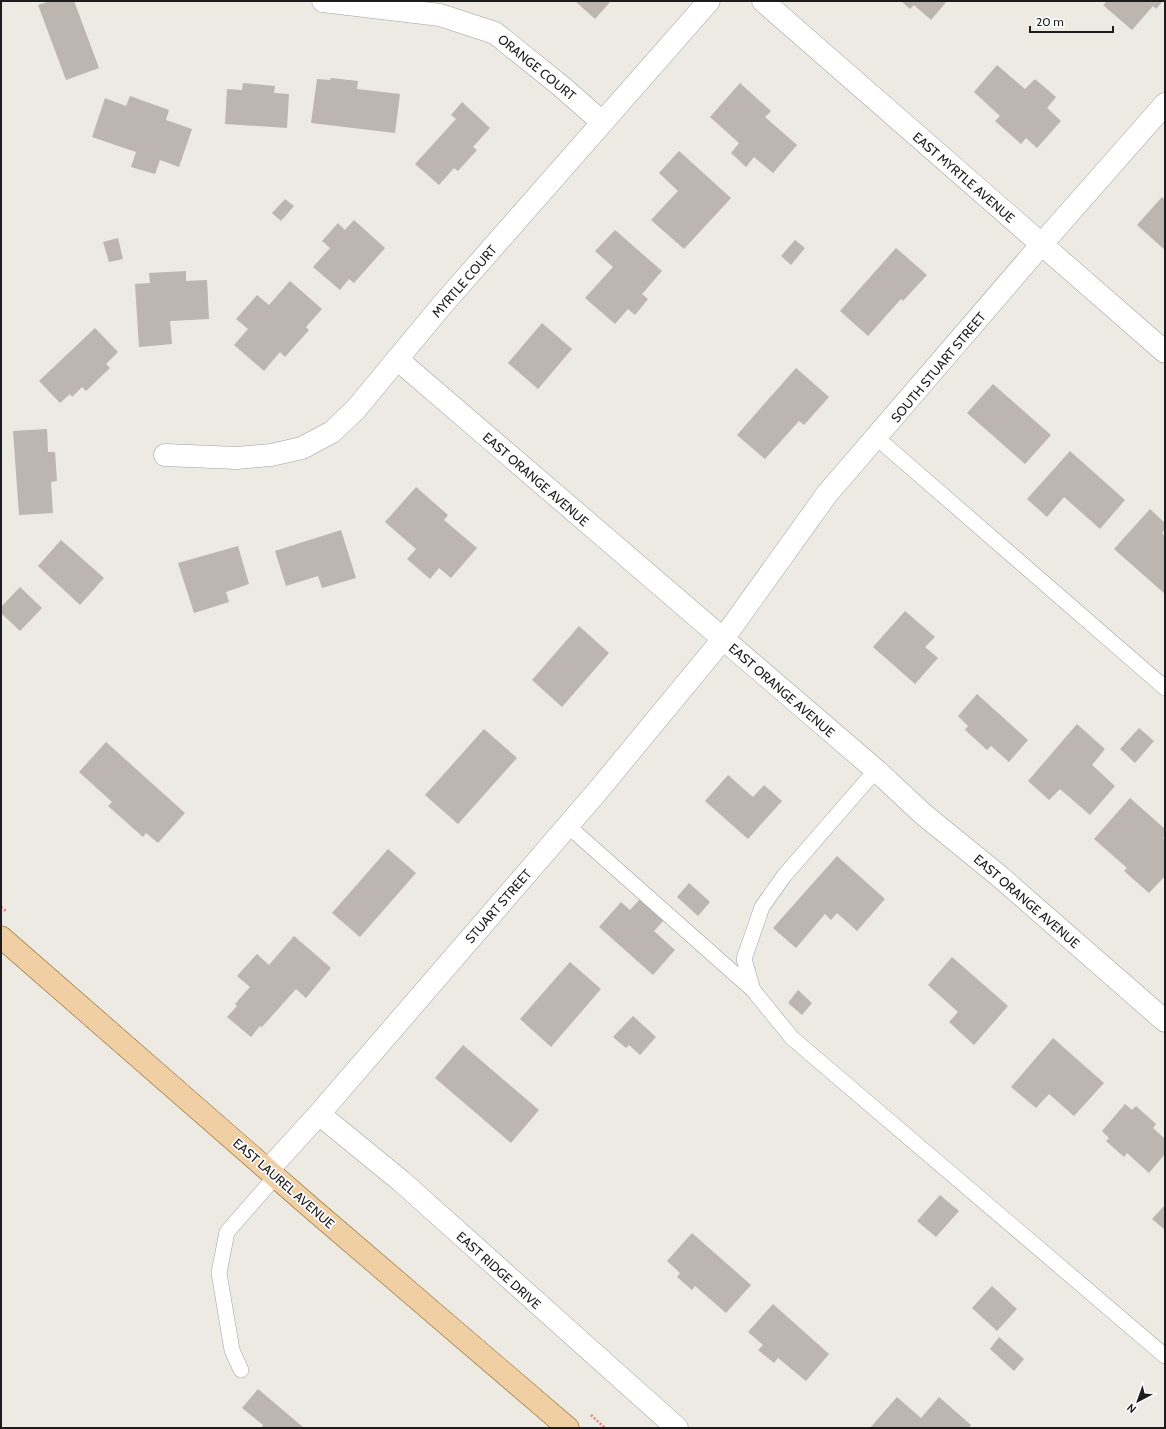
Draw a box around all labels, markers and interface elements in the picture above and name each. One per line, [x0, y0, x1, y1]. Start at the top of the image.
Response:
scale bar [1030, 8, 1113, 34]
text: 20 m [1036, 14, 1064, 29]
street label: ORANGE COURT [495, 31, 579, 103]
street label: EAST MYRTLE AVENUE [910, 128, 1018, 226]
street label: MYRTLE COURT [428, 241, 500, 320]
street label: SOUTH STUART STREET [887, 309, 989, 425]
street label: EAST ORANGE AVENUE [480, 429, 592, 529]
street label: EAST ORANGE AVENUE [726, 640, 838, 740]
street label: EAST ORANGE AVENUE [971, 851, 1083, 951]
street label: STUART STREET [461, 866, 535, 946]
street label: EAST LAUREL AVENUE [230, 1135, 338, 1231]
street label: EAST RIDGE DRIVE [454, 1228, 544, 1312]
north arrow [1118, 1381, 1158, 1421]
text: N [1124, 1401, 1139, 1416]

